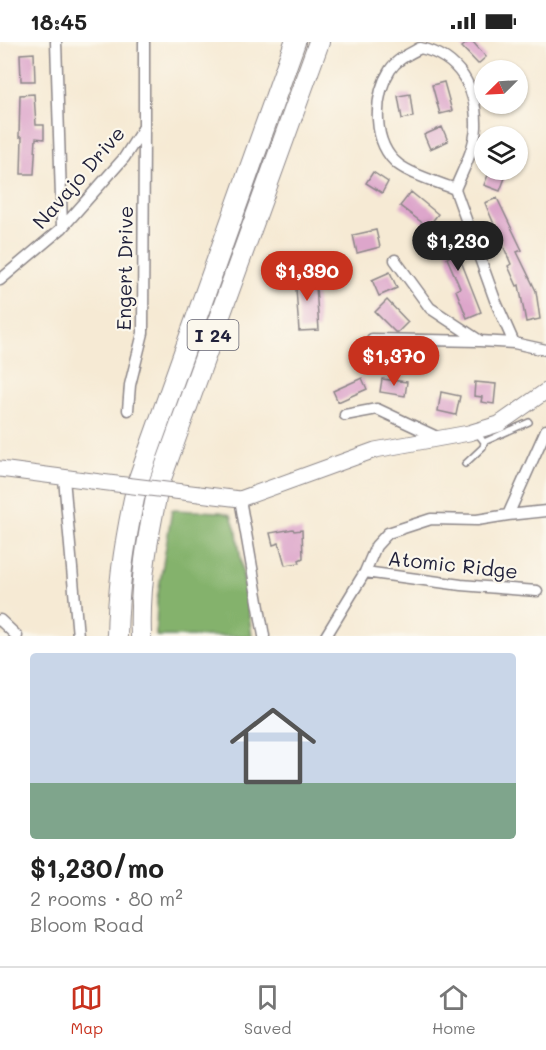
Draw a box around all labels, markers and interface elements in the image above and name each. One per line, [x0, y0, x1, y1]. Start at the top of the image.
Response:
text: 18:45 [30, 7, 87, 36]
north arrow [474, 60, 528, 114]
map controls [474, 60, 528, 180]
street label: Navajo Drive [26, 120, 130, 234]
button: layers [474, 126, 528, 180]
street label: Engert Drive [110, 205, 138, 331]
pin: $1,230 [409, 221, 507, 272]
text: $1,230 [426, 227, 490, 253]
pin: $1,390 [258, 251, 356, 302]
text: $1,390 [275, 257, 339, 283]
road number: I 24 [188, 320, 238, 350]
pin: $1,370 [345, 336, 443, 387]
text: $1,370 [362, 342, 426, 368]
street label: Atomic Ridge [387, 544, 519, 584]
icon: home [219, 692, 327, 800]
text: $1,230/mo [30, 851, 164, 885]
text: 2 rooms · 80 m² [30, 885, 183, 911]
text: Bloom Road [30, 911, 143, 937]
tab: Map [70, 981, 103, 1038]
tab: Saved [244, 981, 291, 1038]
tab: Home [432, 981, 476, 1038]

